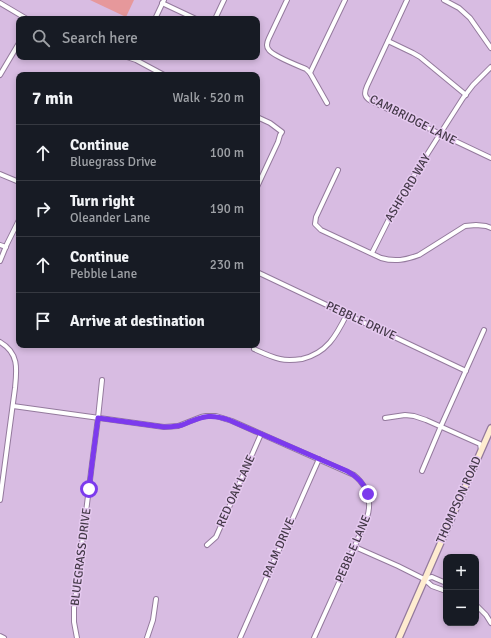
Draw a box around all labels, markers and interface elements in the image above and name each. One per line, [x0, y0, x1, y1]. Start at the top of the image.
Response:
search box [16, 16, 260, 60]
icon: search [30, 27, 52, 49]
text: Search here [62, 29, 138, 47]
text: 7 min [32, 88, 73, 109]
text: Walk · 520 m [173, 90, 244, 106]
street label: CAMBRIDGE LANE [367, 92, 459, 148]
text: Continue [70, 136, 129, 154]
icon: ahead [32, 142, 54, 164]
text: 100 m [210, 145, 244, 161]
street label: ASHFORD WAY [382, 151, 434, 225]
text: Bluegrass Drive [70, 154, 157, 170]
text: Turn right [70, 192, 135, 210]
icon: right [32, 198, 54, 220]
text: 190 m [210, 201, 244, 217]
text: Oleander Lane [70, 210, 150, 226]
text: Continue [70, 248, 129, 266]
icon: ahead [32, 254, 54, 276]
text: 230 m [210, 257, 244, 273]
text: Pebble Lane [70, 266, 137, 282]
street label: PEBBLE DRIVE [323, 298, 399, 344]
icon: arrive [32, 310, 54, 332]
text: Arrive at destination [70, 312, 205, 330]
street label: RED OAK LANE [213, 452, 259, 530]
street label: THOMPSON ROAD [433, 454, 485, 546]
route start [80, 480, 98, 498]
route end [359, 485, 377, 503]
street label: BLUEGRASS DRIVE [68, 507, 94, 607]
street label: PEBBLE LANE [332, 513, 374, 585]
street label: PALM DRIVE [260, 515, 299, 580]
map controls [443, 554, 479, 626]
button: + [443, 554, 479, 590]
button: − [443, 590, 479, 626]

